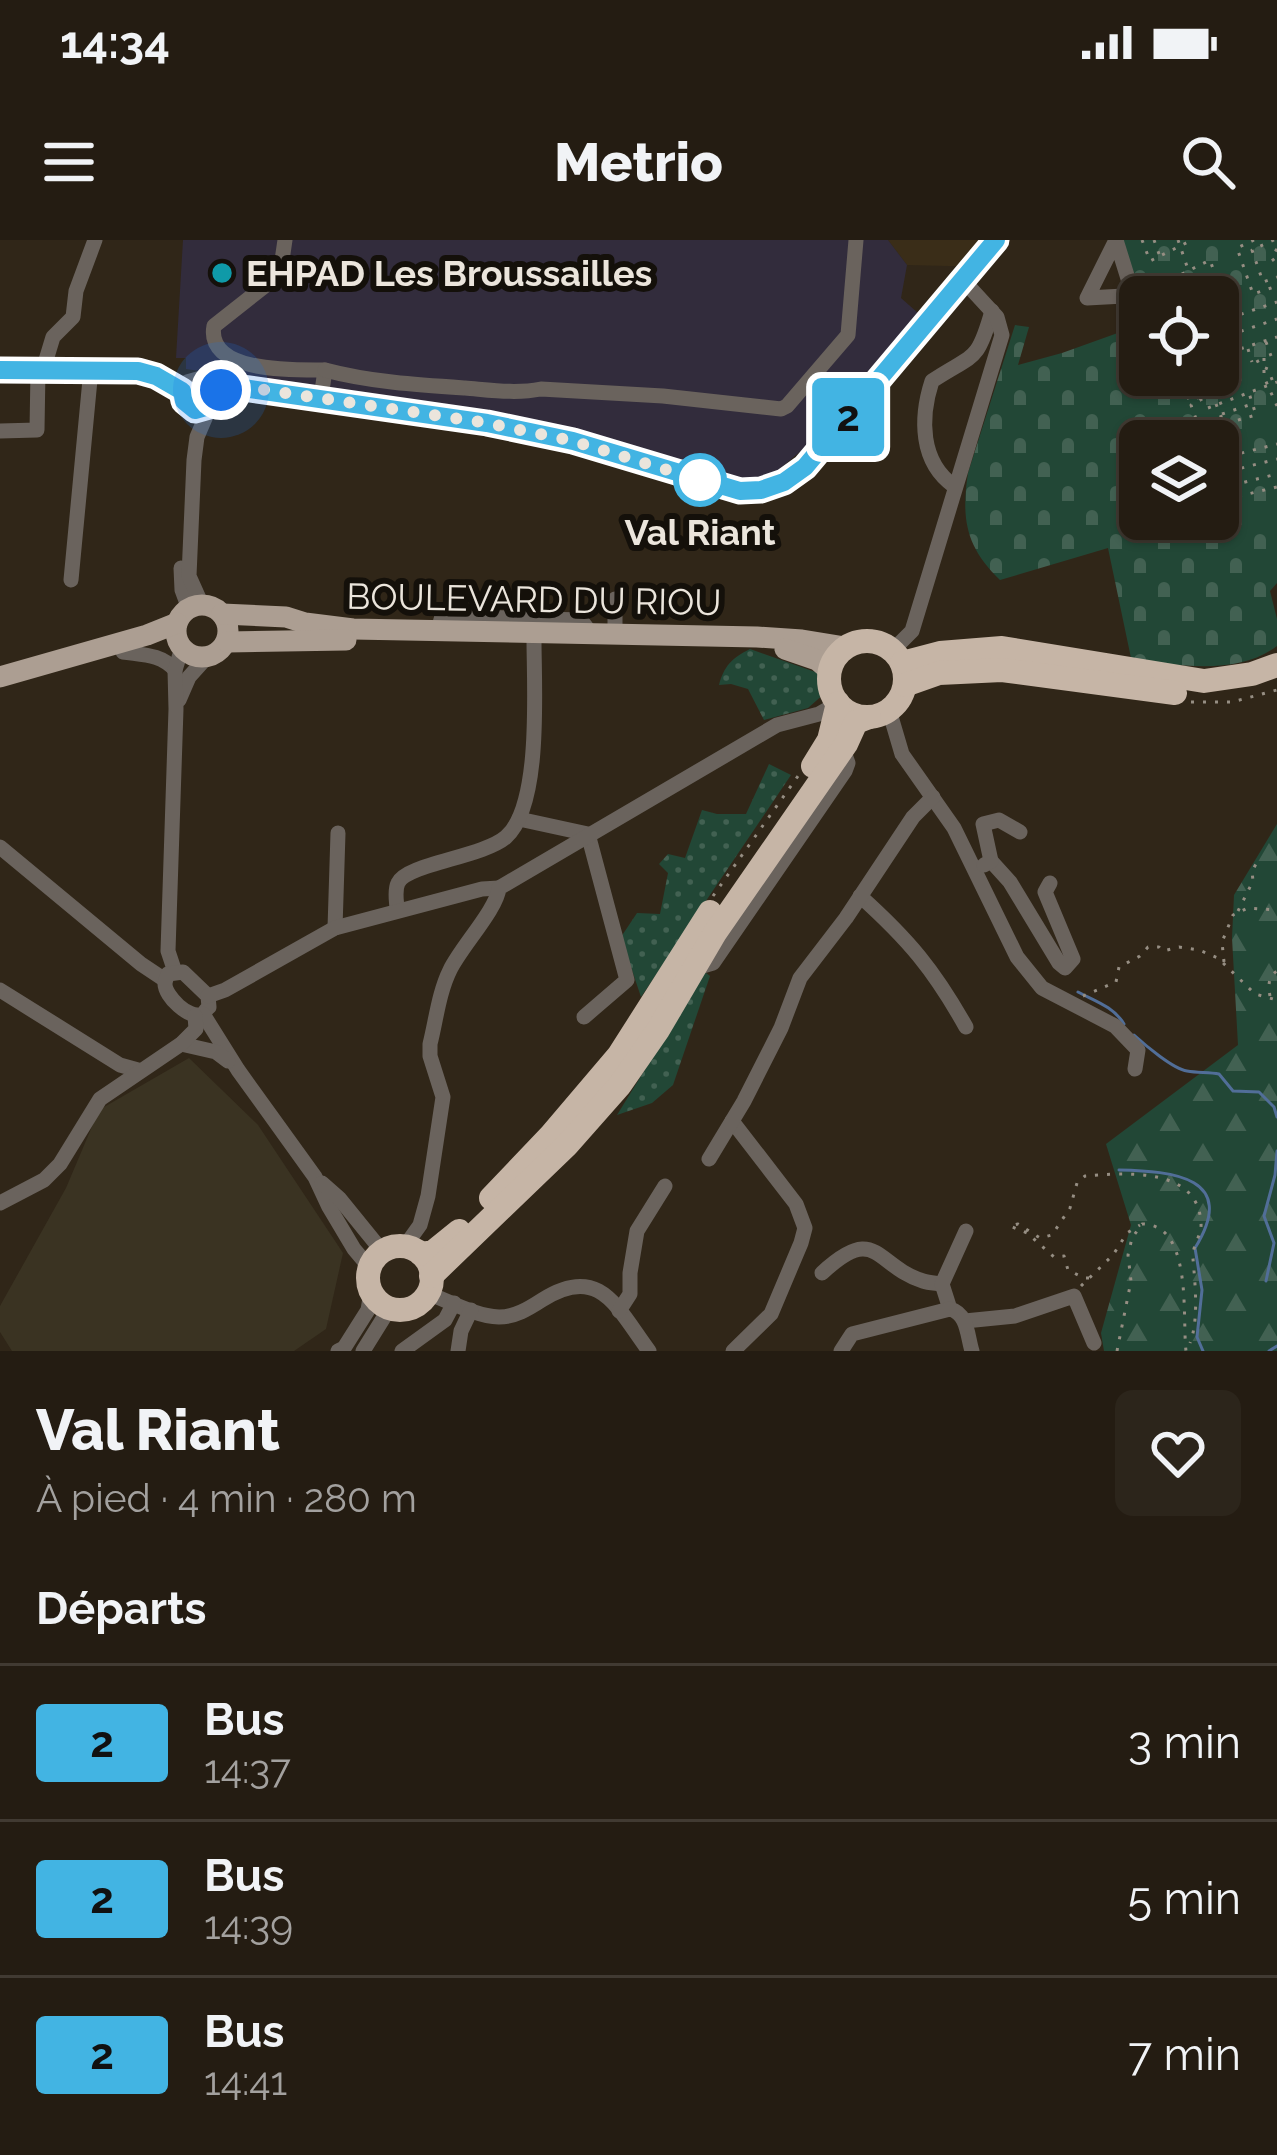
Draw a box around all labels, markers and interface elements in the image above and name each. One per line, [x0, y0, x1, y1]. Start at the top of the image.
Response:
text: 14:34 [60, 16, 170, 69]
icon: menu [36, 129, 102, 195]
icon: search [1175, 129, 1241, 195]
text: Metrio [554, 130, 723, 194]
place label: EHPAD Les Broussailles [246, 252, 652, 294]
marker: EHPAD Les Broussailles [209, 260, 235, 286]
map controls [1119, 276, 1239, 540]
button: locate [1119, 276, 1239, 396]
your location [191, 360, 251, 420]
line badge: 2 [809, 378, 887, 456]
text: 2 [836, 392, 860, 441]
button: layers [1119, 420, 1239, 540]
marker: Val Riant [675, 455, 725, 505]
place label: Val Riant [624, 511, 776, 553]
street label: BOULEVARD DU RIOU [346, 575, 722, 623]
button: heart [1115, 1390, 1241, 1516]
text: Val Riant [36, 1396, 280, 1463]
text: À pied · 4 min · 280 m [36, 1475, 417, 1521]
text: Départs [36, 1582, 206, 1635]
text: Bus [204, 1693, 285, 1746]
text: 3 min [1128, 1716, 1241, 1769]
text: 2 [90, 1718, 114, 1767]
text: 14:37 [204, 1746, 291, 1792]
text: Bus [204, 1849, 285, 1902]
text: 5 min [1128, 1872, 1241, 1925]
text: 2 [90, 1874, 114, 1923]
text: 14:39 [204, 1902, 293, 1948]
text: Bus [204, 2005, 285, 2058]
text: 7 min [1128, 2028, 1241, 2081]
text: 2 [90, 2030, 114, 2079]
text: 14:41 [204, 2058, 287, 2104]

